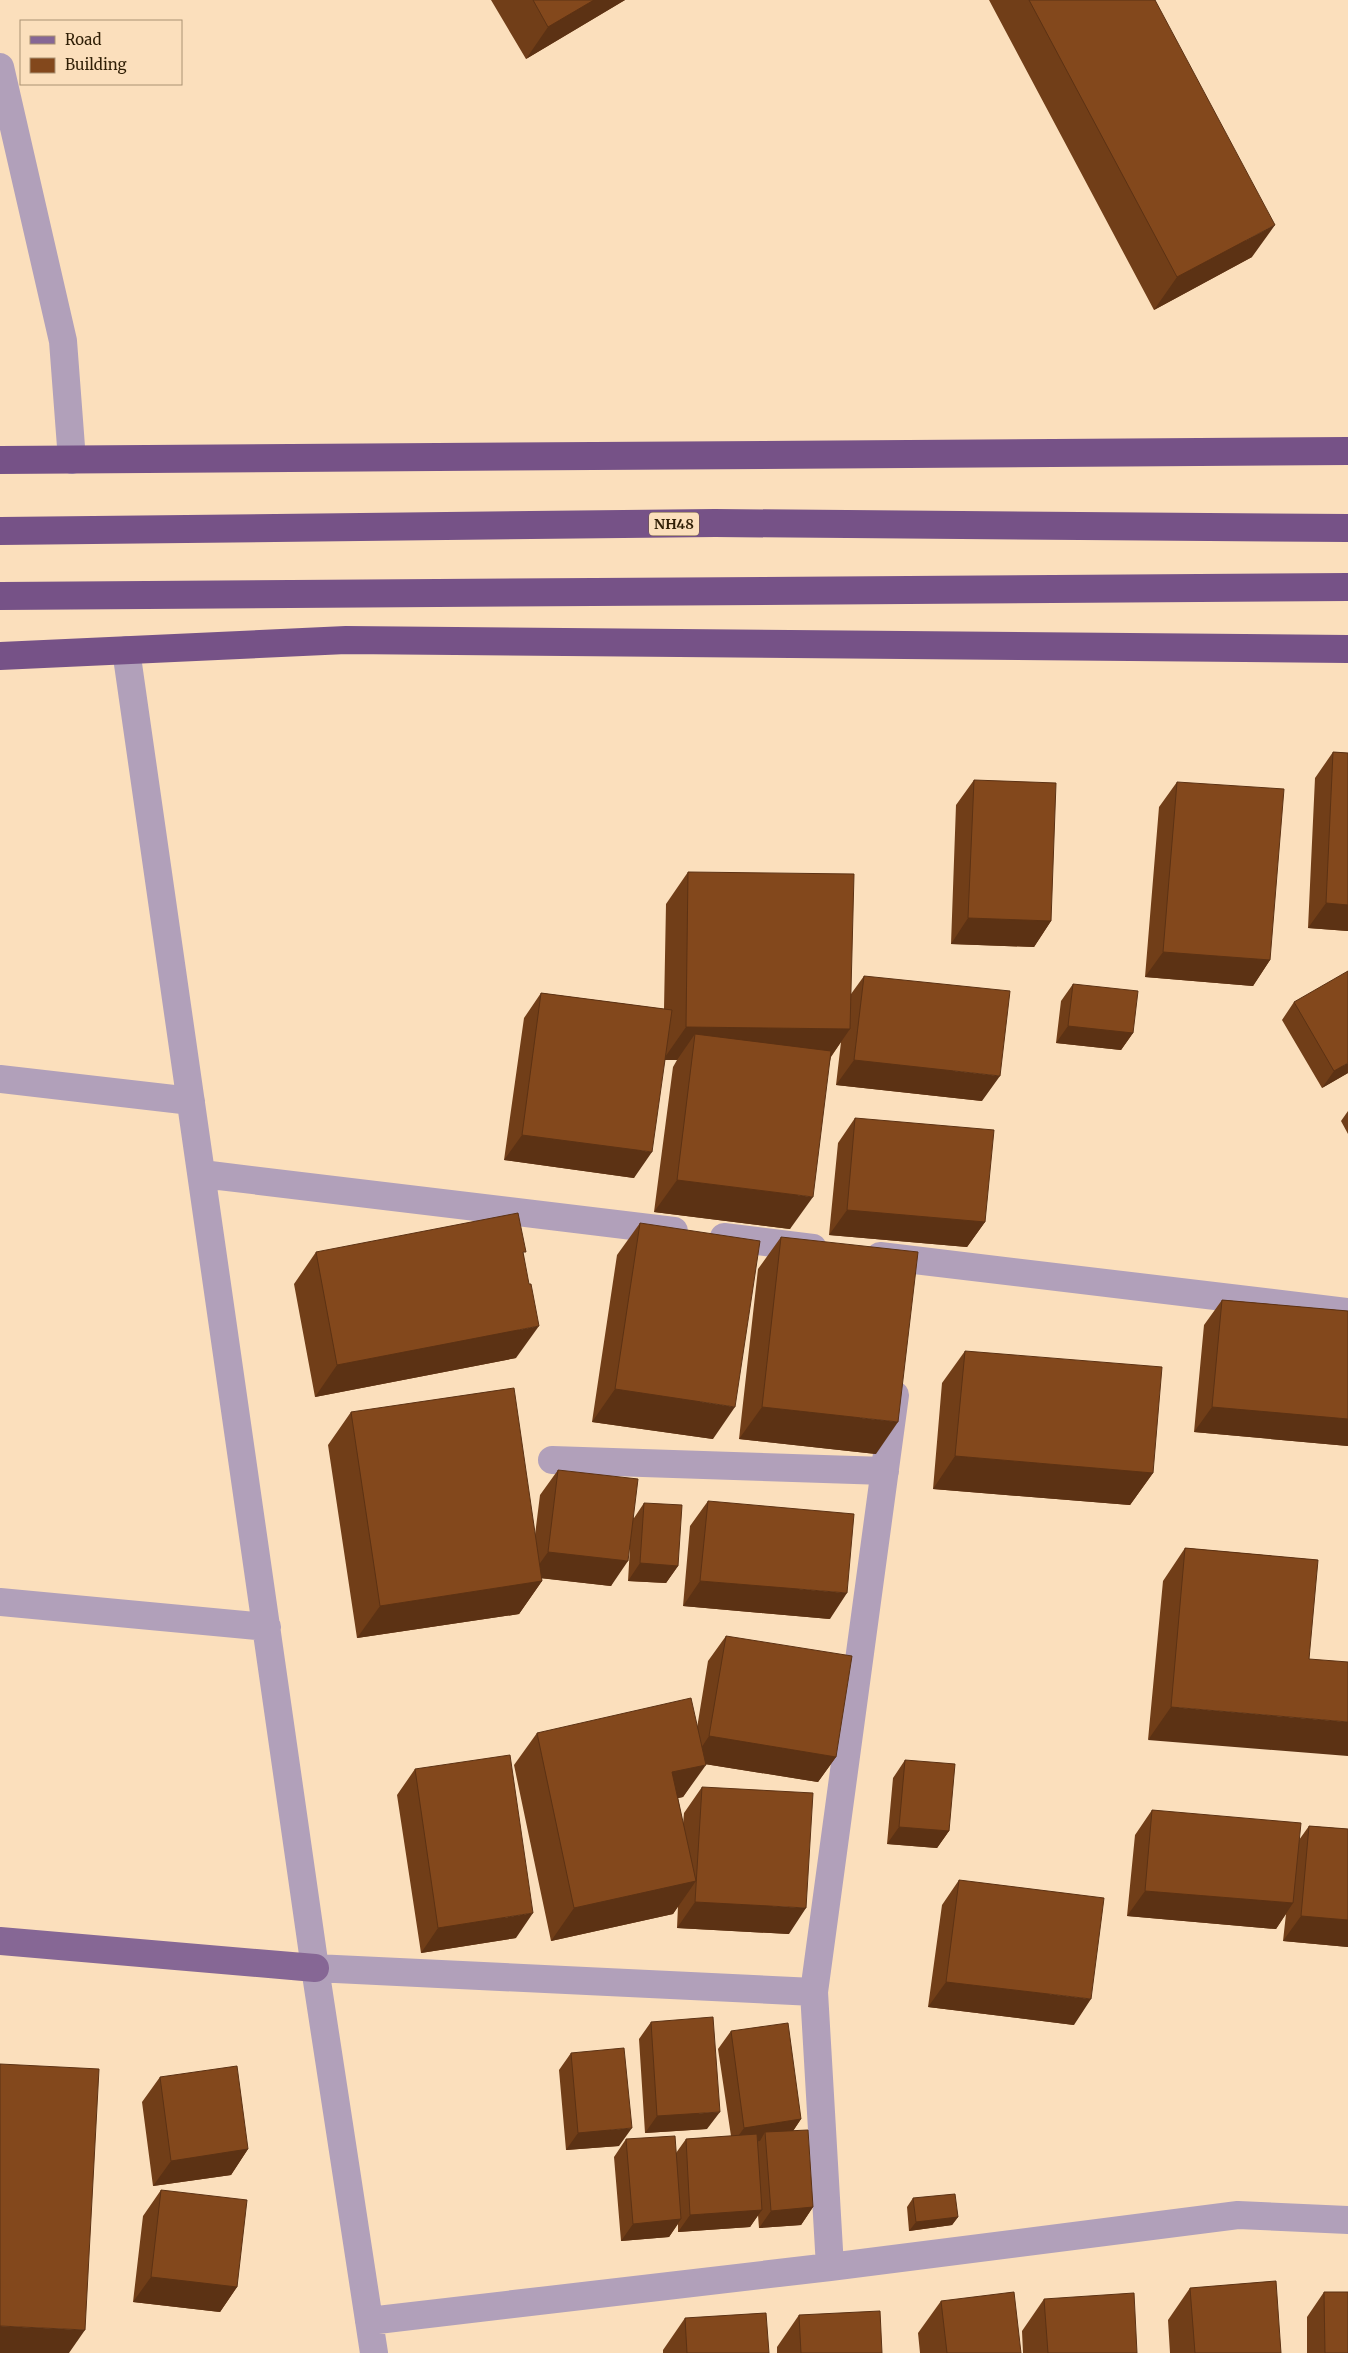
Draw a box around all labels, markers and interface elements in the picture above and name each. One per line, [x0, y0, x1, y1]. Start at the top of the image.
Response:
legend [20, 20, 182, 85]
text: Road [65, 30, 101, 49]
text: Building [65, 55, 127, 74]
road number: NH48 [649, 512, 699, 536]

